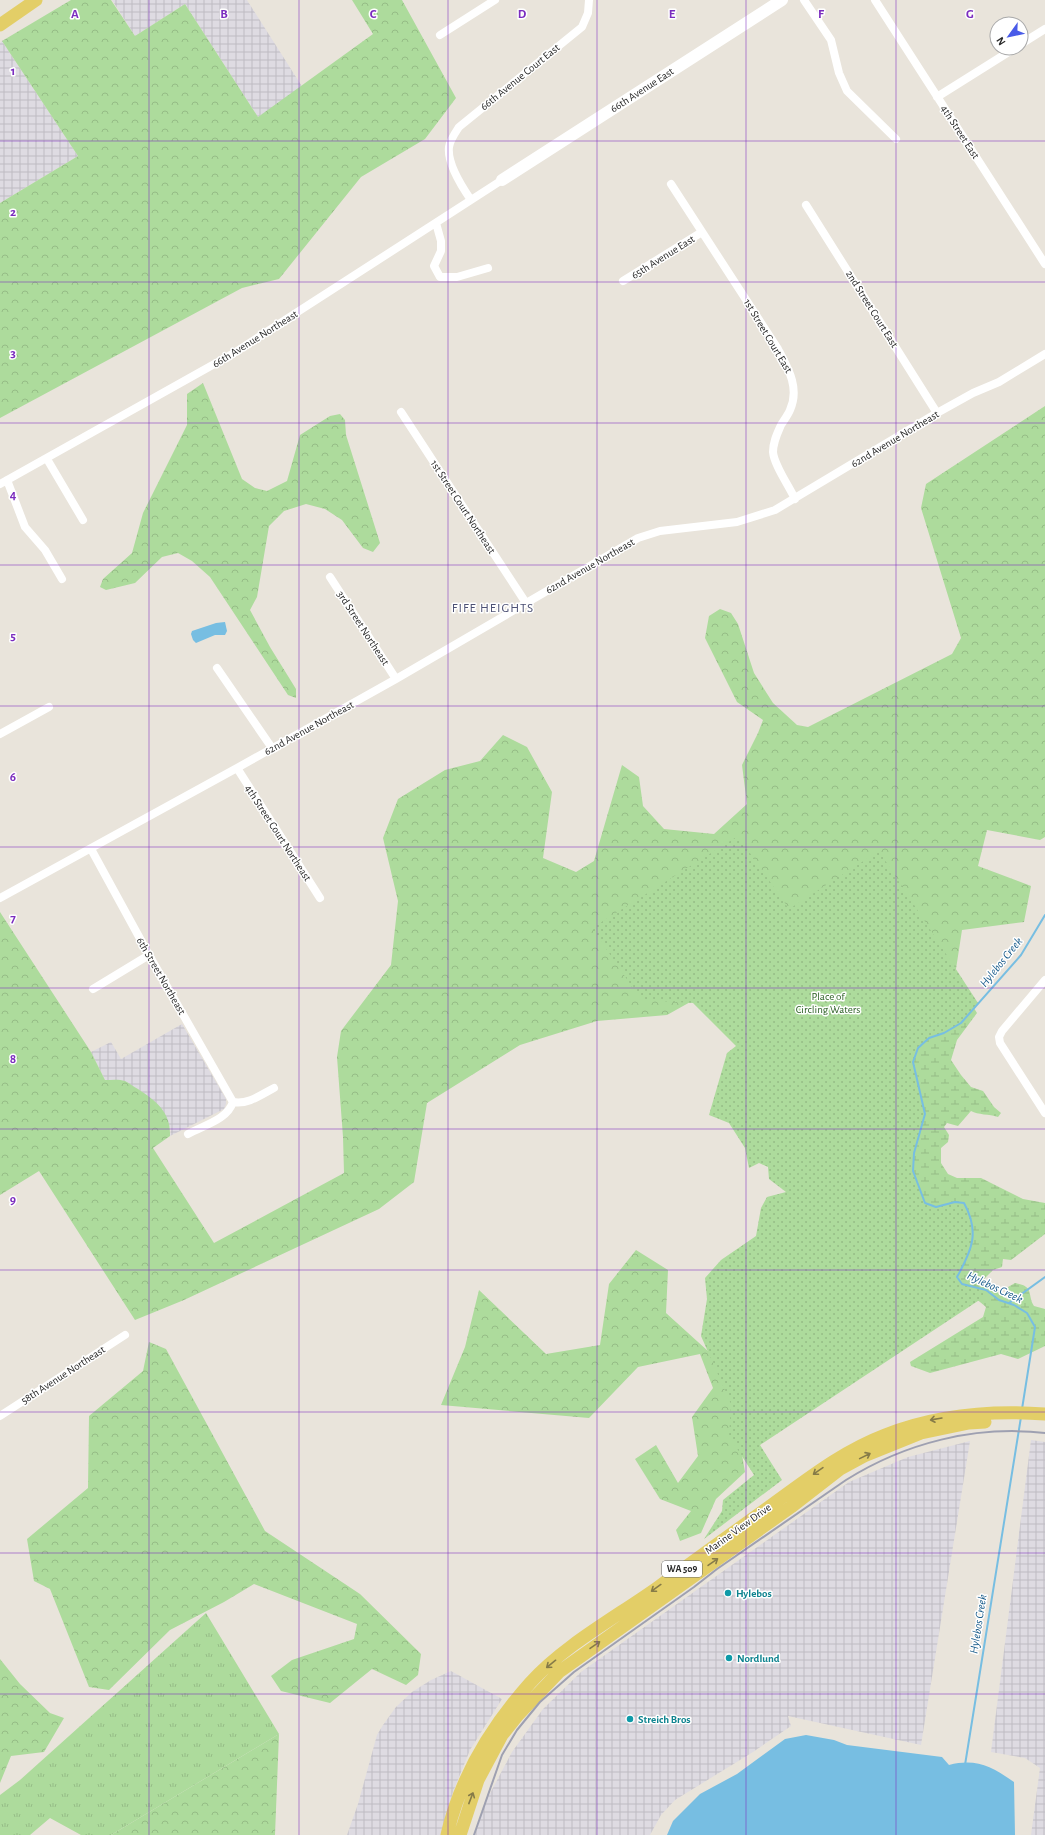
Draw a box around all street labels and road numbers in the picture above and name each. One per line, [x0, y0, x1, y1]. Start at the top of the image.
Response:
street label: 66th Avenue Court East [478, 41, 562, 112]
street label: 66th Avenue East [608, 65, 676, 114]
street label: 4th Street East [939, 103, 982, 161]
street label: 65th Avenue East [629, 233, 697, 281]
street label: 2nd Street Court East [844, 268, 900, 350]
street label: 1st Street Court East [742, 297, 795, 375]
street label: 66th Avenue Northeast [210, 308, 300, 370]
street label: 62nd Avenue Northeast [849, 408, 941, 470]
street label: 1st Street Court Northeast [429, 458, 498, 556]
street label: 62nd Avenue Northeast [544, 536, 637, 596]
street label: 3rd Street Northeast [335, 589, 391, 668]
street label: 62nd Avenue Northeast [262, 699, 356, 757]
street label: 4th Street Court Northeast [243, 783, 313, 884]
street label: 6th Street Northeast [134, 936, 188, 1017]
street label: 58th Avenue Northeast [19, 1343, 107, 1406]
street label: Marine View Drive [703, 1502, 773, 1556]
road number: WA 509 [662, 1561, 702, 1577]

